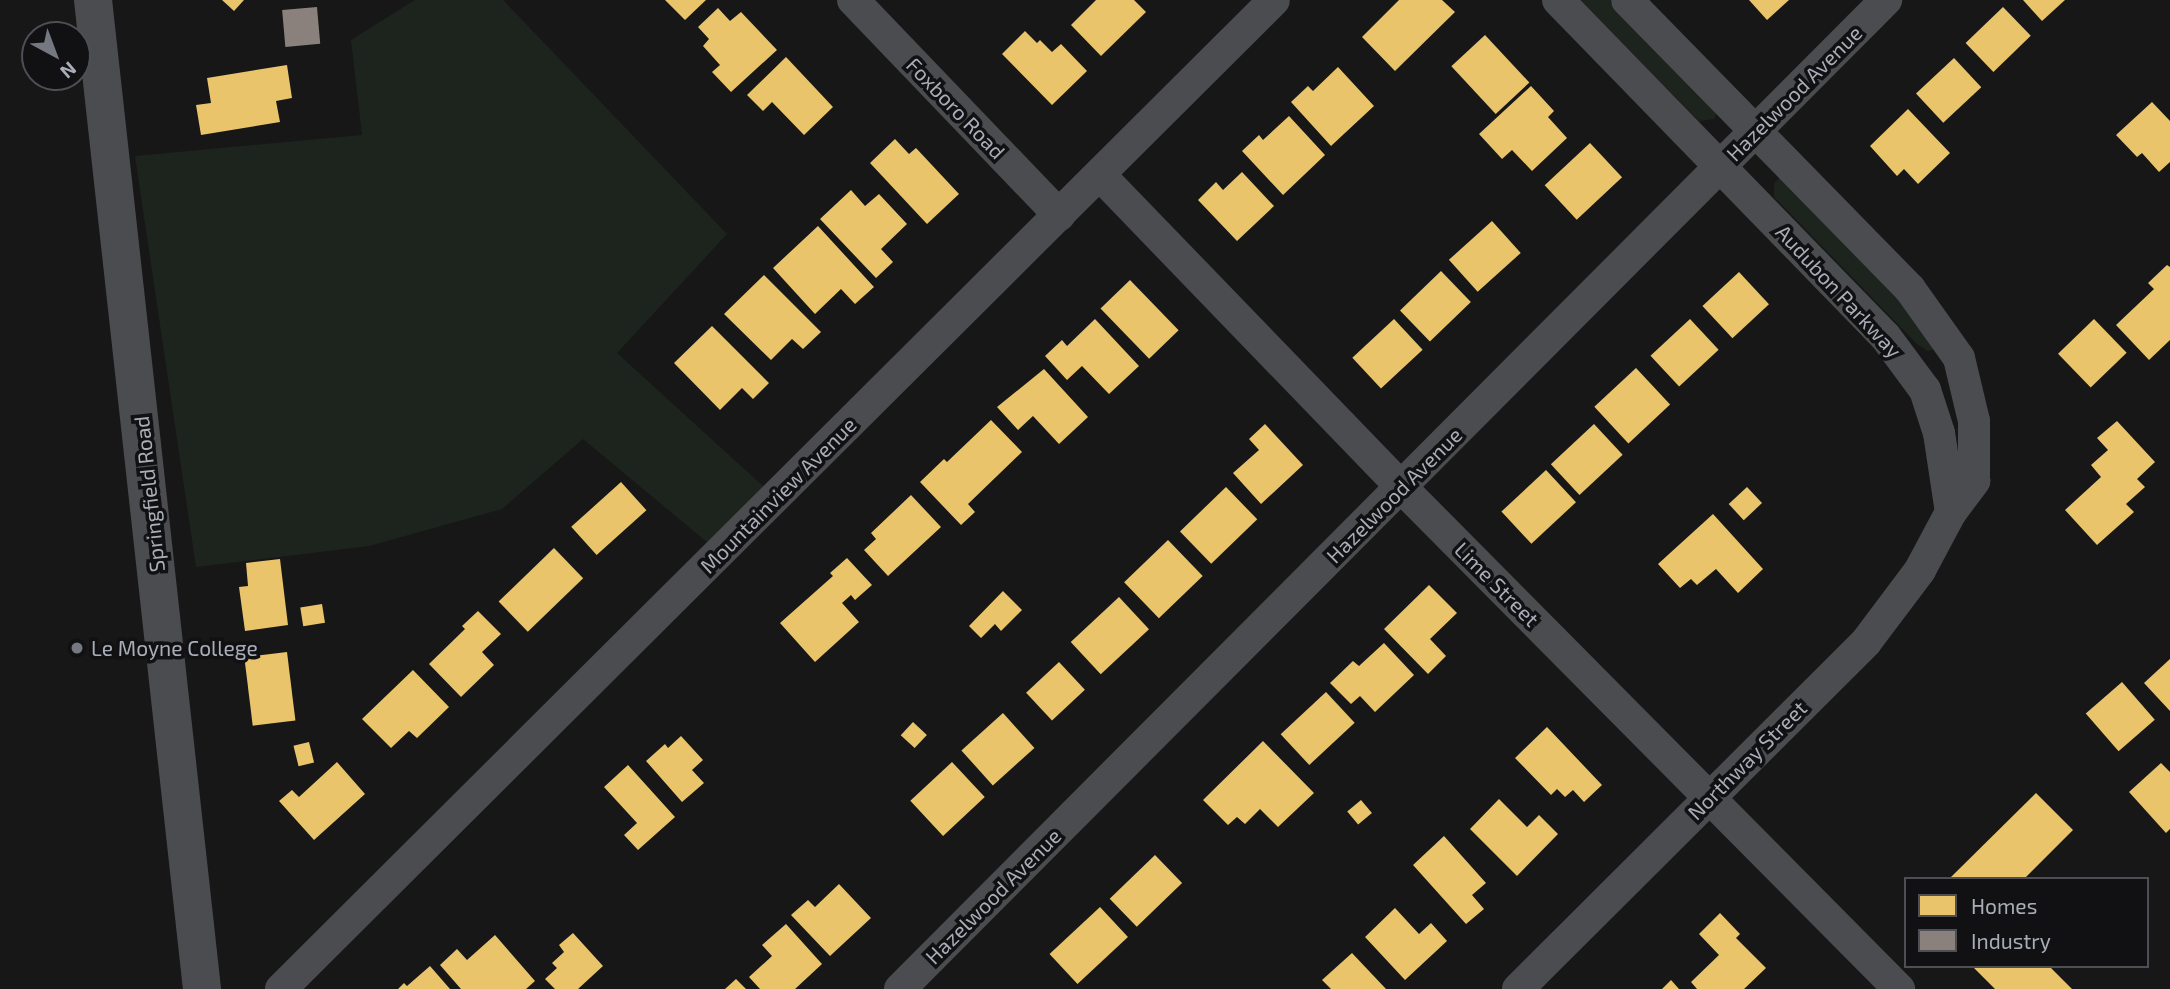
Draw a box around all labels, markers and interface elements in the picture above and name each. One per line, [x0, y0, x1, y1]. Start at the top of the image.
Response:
street label: Hazelwood Avenue [1721, 20, 1867, 166]
north arrow [21, 21, 91, 91]
street label: Foxboro Road [902, 52, 1010, 164]
text: N [56, 58, 82, 84]
street label: Audubon Parkway [1771, 219, 1907, 363]
street label: Mountainview Avenue [694, 411, 862, 579]
street label: Springfield Road [128, 415, 170, 573]
street label: Hazelwood Avenue [1321, 422, 1467, 568]
street label: Lime Street [1450, 537, 1544, 631]
place label: Le Moyne College [91, 635, 258, 661]
marker: Le Moyne College [69, 640, 85, 656]
street label: Northway Street [1682, 695, 1812, 825]
street label: Hazelwood Avenue [920, 823, 1066, 969]
legend [1904, 877, 2149, 968]
text: Homes [1971, 893, 2037, 918]
text: Industry [1971, 928, 2051, 953]

